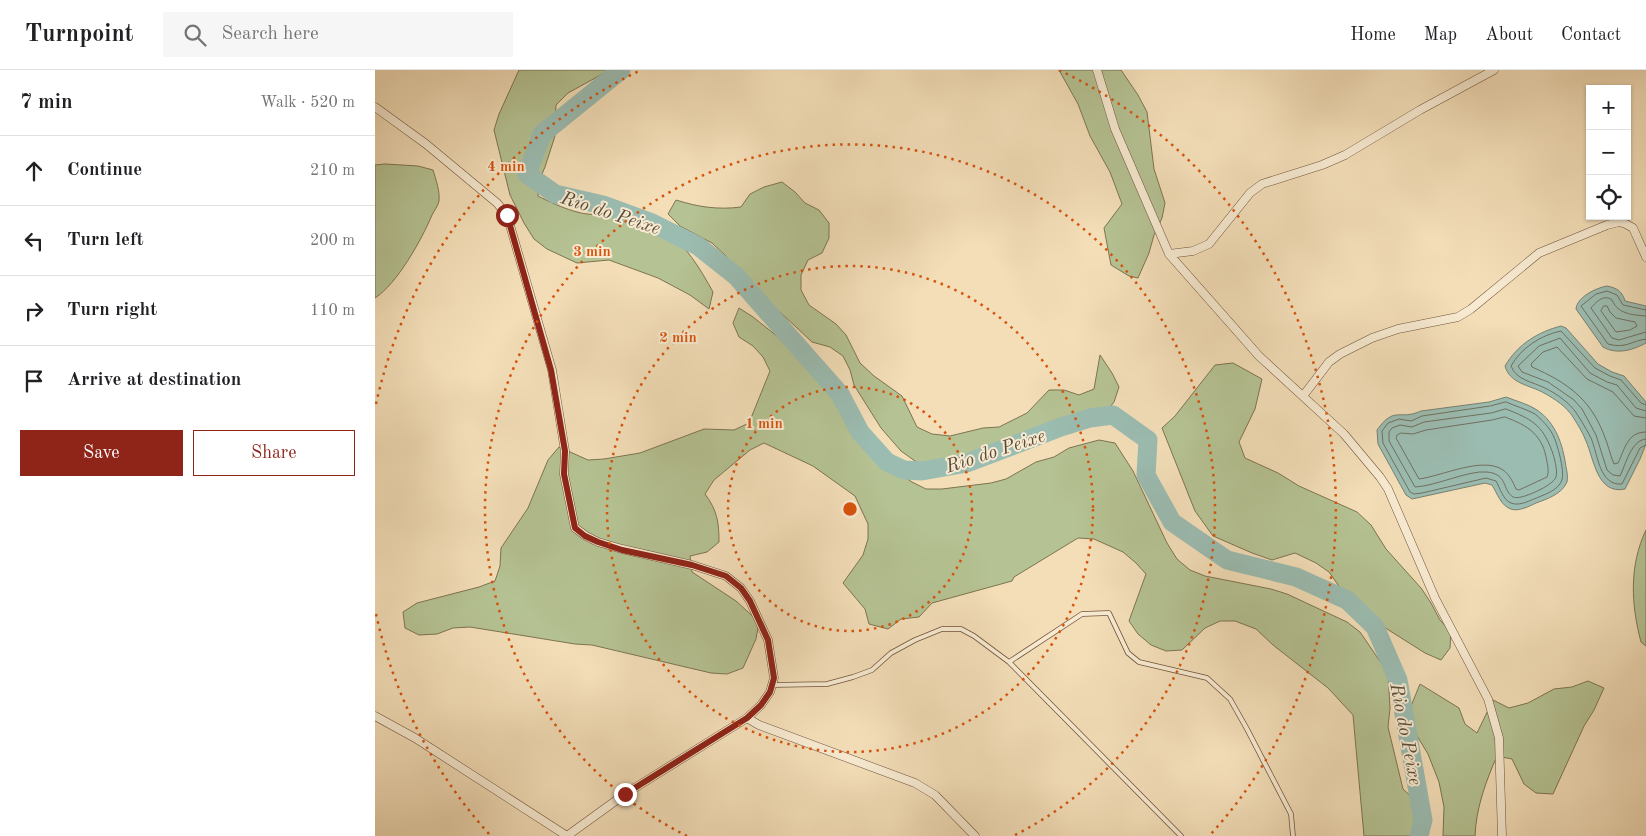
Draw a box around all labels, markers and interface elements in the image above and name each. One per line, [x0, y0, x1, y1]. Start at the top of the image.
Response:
search box [163, 12, 513, 57]
icon: search [181, 21, 209, 49]
text: Turnpoint [25, 23, 133, 47]
text: Search here [221, 25, 319, 44]
text: Home [1350, 26, 1396, 44]
text: Map [1424, 26, 1457, 44]
text: About [1485, 26, 1533, 44]
text: Contact [1561, 26, 1621, 44]
map controls [1586, 85, 1631, 220]
button: + [1586, 85, 1631, 130]
text: 7 min [20, 92, 73, 113]
text: Walk · 520 m [260, 95, 355, 111]
button: − [1586, 130, 1631, 175]
icon: ahead [20, 157, 48, 185]
text: 4 min [487, 160, 525, 175]
text: Continue [67, 161, 142, 180]
text: 210 m [310, 163, 355, 179]
button: locate [1586, 175, 1631, 220]
water label: Rio do Peixe [557, 189, 663, 239]
route start [496, 204, 519, 227]
icon: left [20, 227, 48, 255]
text: Turn left [67, 231, 144, 250]
text: 200 m [310, 233, 355, 249]
text: 3 min [573, 245, 611, 260]
icon: right [20, 297, 48, 325]
text: Turn right [67, 301, 157, 320]
text: 110 m [310, 303, 355, 319]
text: 2 min [659, 331, 697, 346]
icon: arrive [20, 367, 48, 395]
text: Arrive at destination [67, 371, 241, 390]
text: 1 min [745, 417, 783, 432]
water label: Rio do Peixe [943, 427, 1048, 478]
button: Save [20, 430, 183, 476]
button: Share [193, 430, 355, 476]
centre of rings [841, 500, 859, 518]
water label: Rio do Peixe [1385, 681, 1424, 787]
route end [614, 783, 637, 806]

